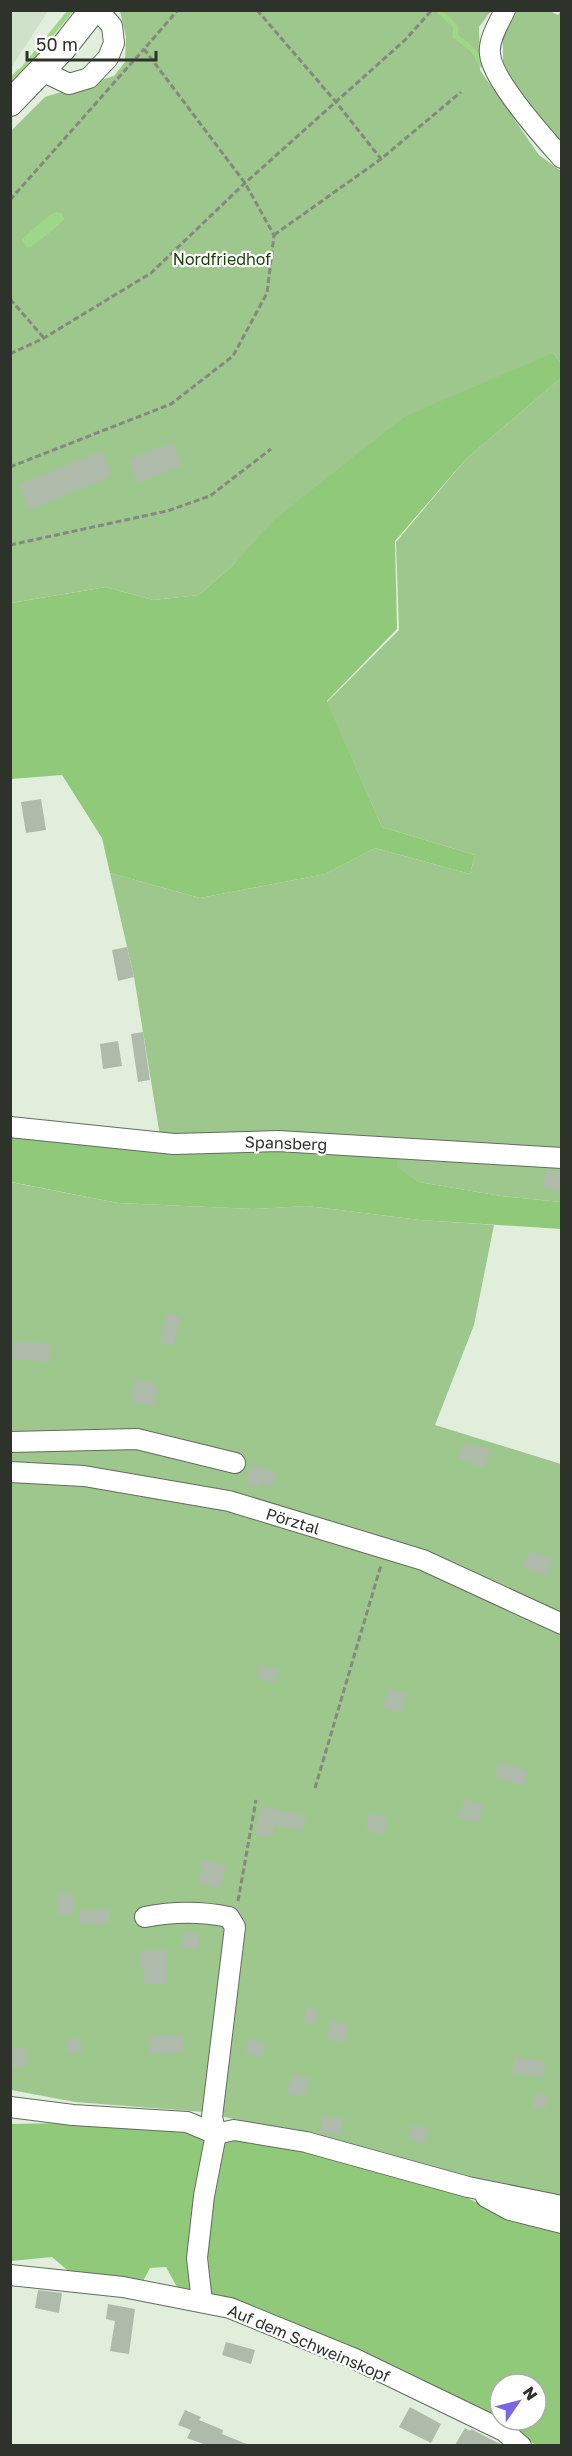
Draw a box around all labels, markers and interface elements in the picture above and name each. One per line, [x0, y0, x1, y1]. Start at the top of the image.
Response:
scale bar [27, 24, 156, 62]
text: 50 m [36, 33, 78, 55]
park label: Nordfriedhof [173, 249, 271, 269]
street label: Spansberg [244, 1132, 328, 1154]
street label: Pörztal [264, 1503, 322, 1539]
street label: Auf dem Schweinskopf [225, 2300, 393, 2386]
north arrow [488, 2372, 548, 2432]
text: N [519, 2383, 542, 2404]

